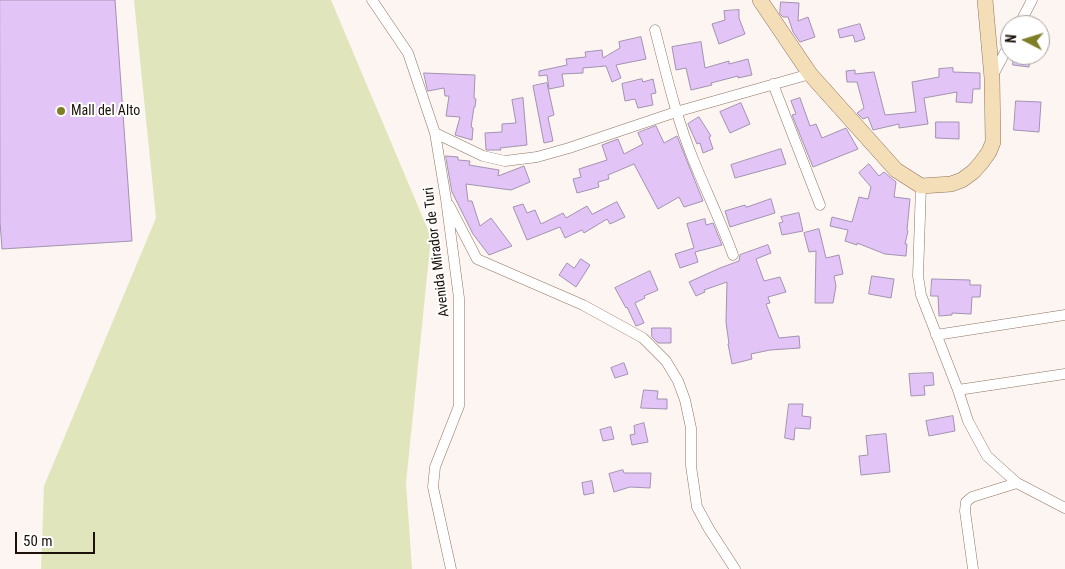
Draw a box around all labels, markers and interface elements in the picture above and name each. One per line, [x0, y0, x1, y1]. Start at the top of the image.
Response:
north arrow [1000, 15, 1050, 65]
text: N [1003, 34, 1019, 44]
place label: Mall del Alto [71, 103, 140, 119]
marker: Mall del Alto [55, 105, 67, 117]
street label: Avenida Mirador de Turi [421, 186, 453, 318]
scale bar [18, 522, 98, 554]
text: 50 m [23, 532, 53, 550]

